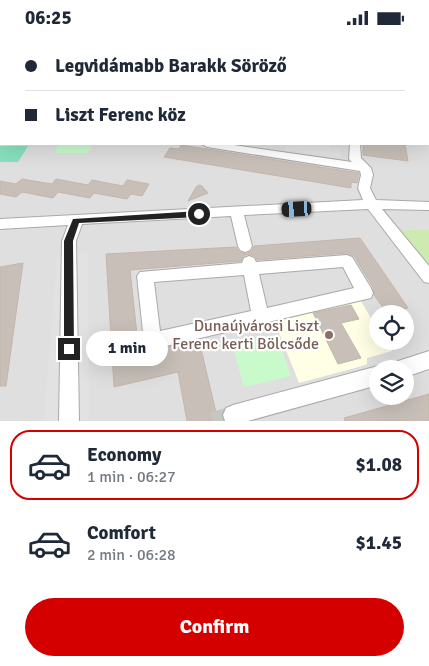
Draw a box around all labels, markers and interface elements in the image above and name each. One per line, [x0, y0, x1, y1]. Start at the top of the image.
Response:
text: 06:25 [25, 6, 72, 30]
text: Legvidámabb Barakk Söröző [55, 54, 287, 78]
text: Liszt Ferenc köz [55, 103, 186, 127]
car [281, 201, 312, 217]
route start [188, 203, 210, 225]
map controls [369, 305, 414, 405]
button: locate [369, 305, 414, 350]
place label: Dunaújvárosi Liszt Ferenc kerti Bölcsőde [172, 316, 319, 354]
marker: Dunaújvárosi Liszt Ferenc kerti Bölcsőde [323, 329, 335, 341]
callout: 1 min [86, 331, 169, 367]
route end [58, 338, 80, 360]
text: 1 min [108, 338, 146, 358]
button: layers [369, 360, 414, 405]
icon: car [27, 443, 72, 488]
text: Economy [87, 443, 161, 467]
text: $1.08 [356, 453, 402, 477]
text: 1 min · 06:27 [87, 467, 176, 487]
icon: car [27, 521, 72, 566]
text: Comfort [87, 521, 156, 545]
text: $1.45 [356, 531, 402, 555]
text: 2 min · 06:28 [87, 545, 176, 565]
button: Confirm [25, 598, 404, 656]

